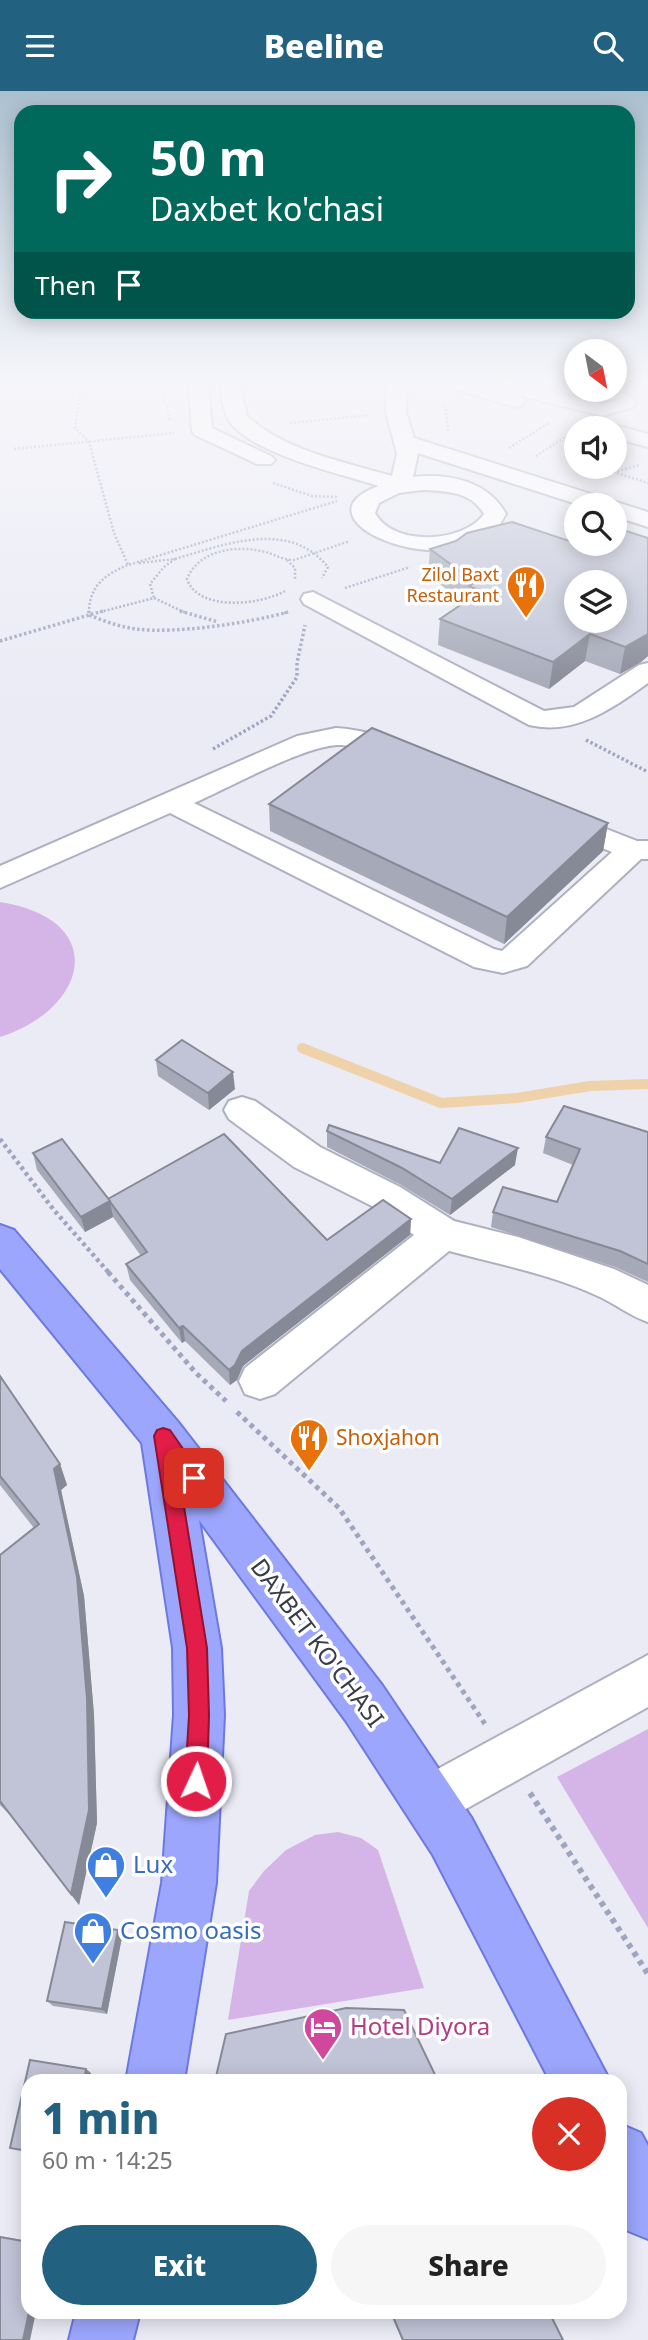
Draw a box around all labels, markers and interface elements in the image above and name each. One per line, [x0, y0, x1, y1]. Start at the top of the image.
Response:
text: Beeline [264, 24, 384, 67]
icon: menu [21, 27, 59, 65]
icon: search [589, 27, 627, 65]
text: 50 m [150, 124, 267, 190]
icon: right [35, 133, 126, 224]
text: Daxbet ko'chasi [150, 187, 384, 230]
icon: arrive [110, 266, 148, 304]
text: Then [35, 267, 96, 303]
north arrow [564, 339, 626, 403]
map controls [564, 339, 627, 633]
button: sound [564, 416, 627, 479]
button: search [564, 493, 627, 556]
place label: Zilol Baxt Restaurant [407, 562, 500, 607]
restaurant icon: Zilol Baxt Restaurant [505, 564, 547, 619]
button: layers [564, 570, 627, 633]
restaurant icon: Shoxjahon [288, 1417, 330, 1472]
place label: Shoxjahon [336, 1423, 440, 1451]
pin [164, 1448, 224, 1508]
icon: arrive [175, 1459, 213, 1497]
street label: DAXBET KO'CHASI [244, 1551, 392, 1733]
position arrow [159, 1744, 233, 1818]
shop icon: Lux [85, 1844, 127, 1899]
place label: Lux [133, 1847, 173, 1880]
shop icon: Cosmo oasis [72, 1910, 114, 1965]
place label: Cosmo oasis [120, 1913, 262, 1946]
hotel icon: Hotel Diyora [302, 2006, 344, 2061]
place label: Hotel Diyora [350, 2009, 490, 2042]
text: 1 min [42, 2089, 159, 2146]
button: close [532, 2097, 606, 2171]
text: 60 m · 14:25 [42, 2144, 173, 2176]
button: Exit [42, 2225, 317, 2305]
button: Share [331, 2225, 606, 2305]

